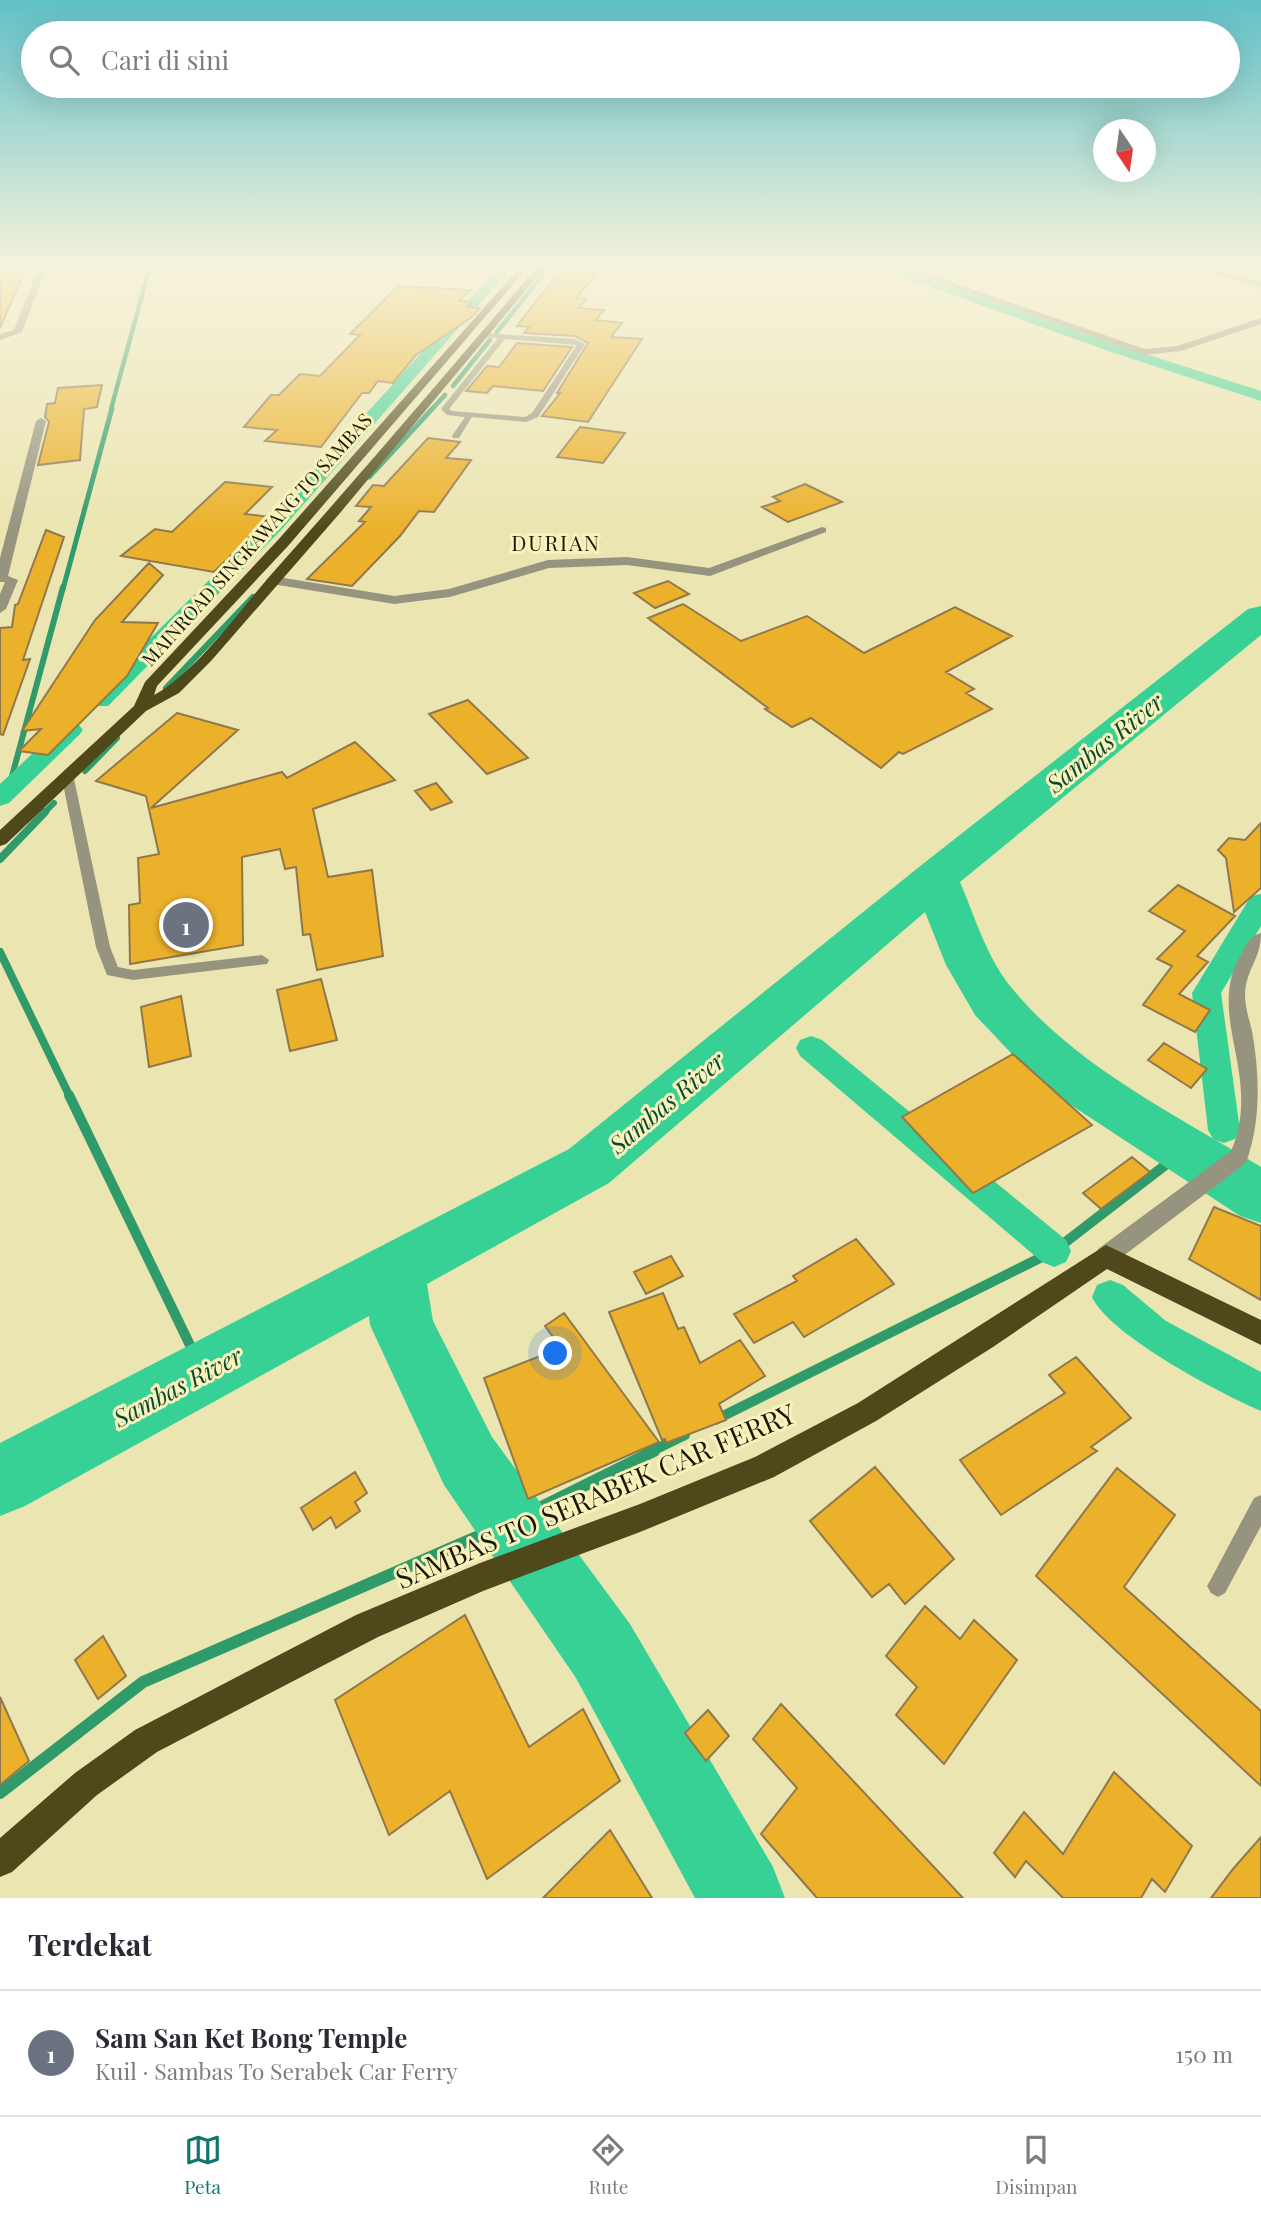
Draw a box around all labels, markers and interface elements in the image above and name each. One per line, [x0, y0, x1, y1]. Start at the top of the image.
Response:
search box [21, 21, 1240, 98]
icon: search [45, 41, 83, 79]
text: Cari di sini [101, 42, 229, 77]
north arrow [1093, 119, 1156, 182]
street label: MAINROAD SINGKAWANG TO SAMBAS [135, 407, 377, 671]
district label: DURIAN [511, 528, 601, 556]
water label: Sambas River [1038, 685, 1170, 800]
pin: 1 [163, 899, 209, 951]
water label: Sambas River [601, 1044, 731, 1160]
your location [538, 1336, 572, 1370]
water label: Sambas River [106, 1338, 248, 1434]
street label: SAMBAS TO SERABEK CAR FERRY [390, 1394, 801, 1596]
text: Terdekat [28, 1924, 152, 1964]
text: Sam San Ket Bong Temple [95, 2020, 407, 2055]
text: 1 [47, 2038, 55, 2069]
text: 150 m [1175, 2038, 1233, 2069]
text: Kuil · Sambas To Serabek Car Ferry [95, 2055, 457, 2086]
tab: Peta [184, 2131, 222, 2199]
tab: Rute [589, 2131, 628, 2199]
tab: Disimpan [995, 2131, 1077, 2199]

